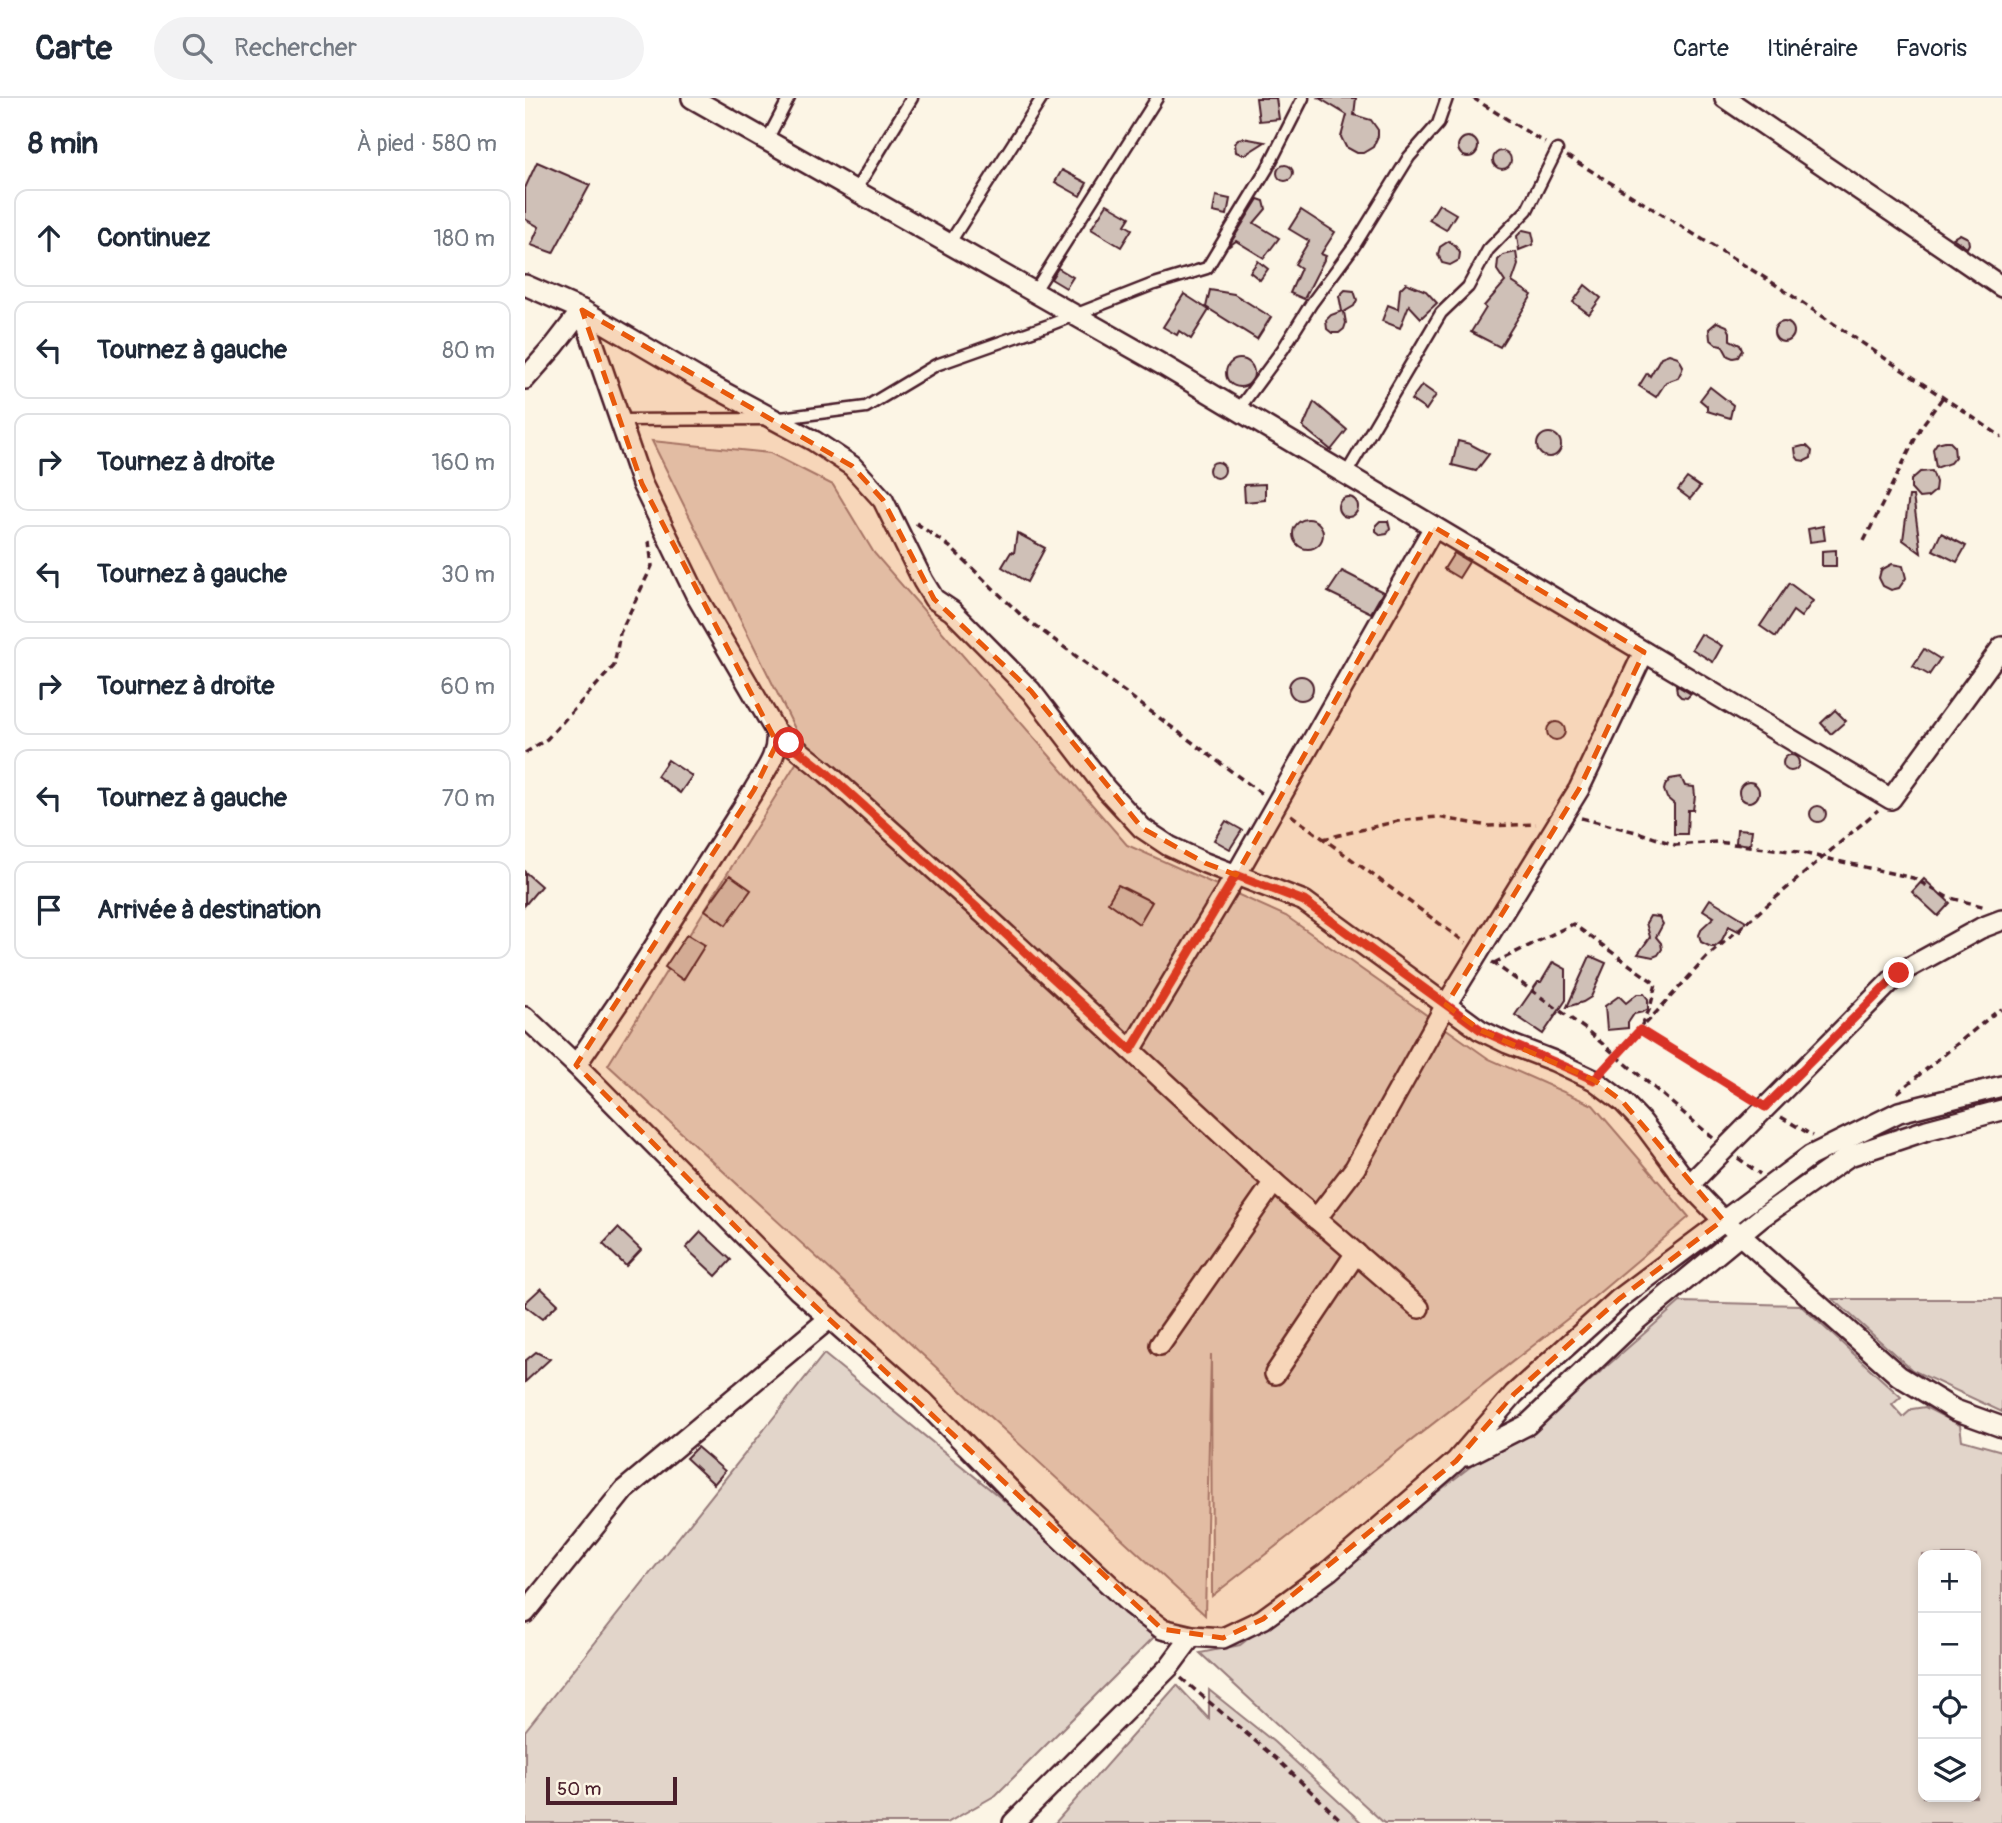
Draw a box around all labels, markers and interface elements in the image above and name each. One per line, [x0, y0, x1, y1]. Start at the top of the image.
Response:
search box [154, 17, 644, 80]
text: Carte [35, 28, 112, 69]
icon: search [178, 29, 216, 67]
text: Rechercher [234, 32, 357, 64]
text: Carte [1673, 34, 1729, 63]
text: Itinéraire [1767, 34, 1858, 63]
text: Favoris [1896, 34, 1967, 63]
text: 8 min [28, 125, 98, 162]
text: À pied · 580 m [356, 129, 497, 158]
icon: ahead [30, 219, 68, 257]
text: Continuez [97, 222, 210, 254]
text: 180 m [433, 224, 495, 253]
icon: left [30, 331, 68, 369]
text: Tournez à gauche [97, 334, 287, 366]
text: 80 m [442, 336, 495, 365]
icon: right [30, 443, 68, 481]
text: Tournez à droite [97, 446, 274, 478]
text: 160 m [431, 448, 495, 477]
icon: left [30, 555, 68, 593]
text: Tournez à gauche [97, 558, 287, 590]
text: 30 m [441, 560, 495, 589]
icon: right [30, 667, 68, 705]
text: Tournez à droite [97, 670, 274, 702]
text: 60 m [440, 672, 495, 701]
route start [773, 727, 804, 758]
icon: left [30, 779, 68, 817]
text: Tournez à gauche [97, 782, 287, 814]
text: 70 m [442, 784, 495, 813]
icon: arrive [30, 891, 68, 929]
text: Arrivée à destination [97, 894, 321, 926]
route end [1883, 957, 1914, 988]
map controls [1918, 1550, 1981, 1802]
button: + [1918, 1550, 1981, 1613]
button: − [1918, 1613, 1981, 1676]
button: locate [1918, 1676, 1981, 1739]
button: layers [1918, 1739, 1981, 1802]
scale bar [546, 1774, 677, 1806]
text: 50 m [557, 1777, 601, 1801]

